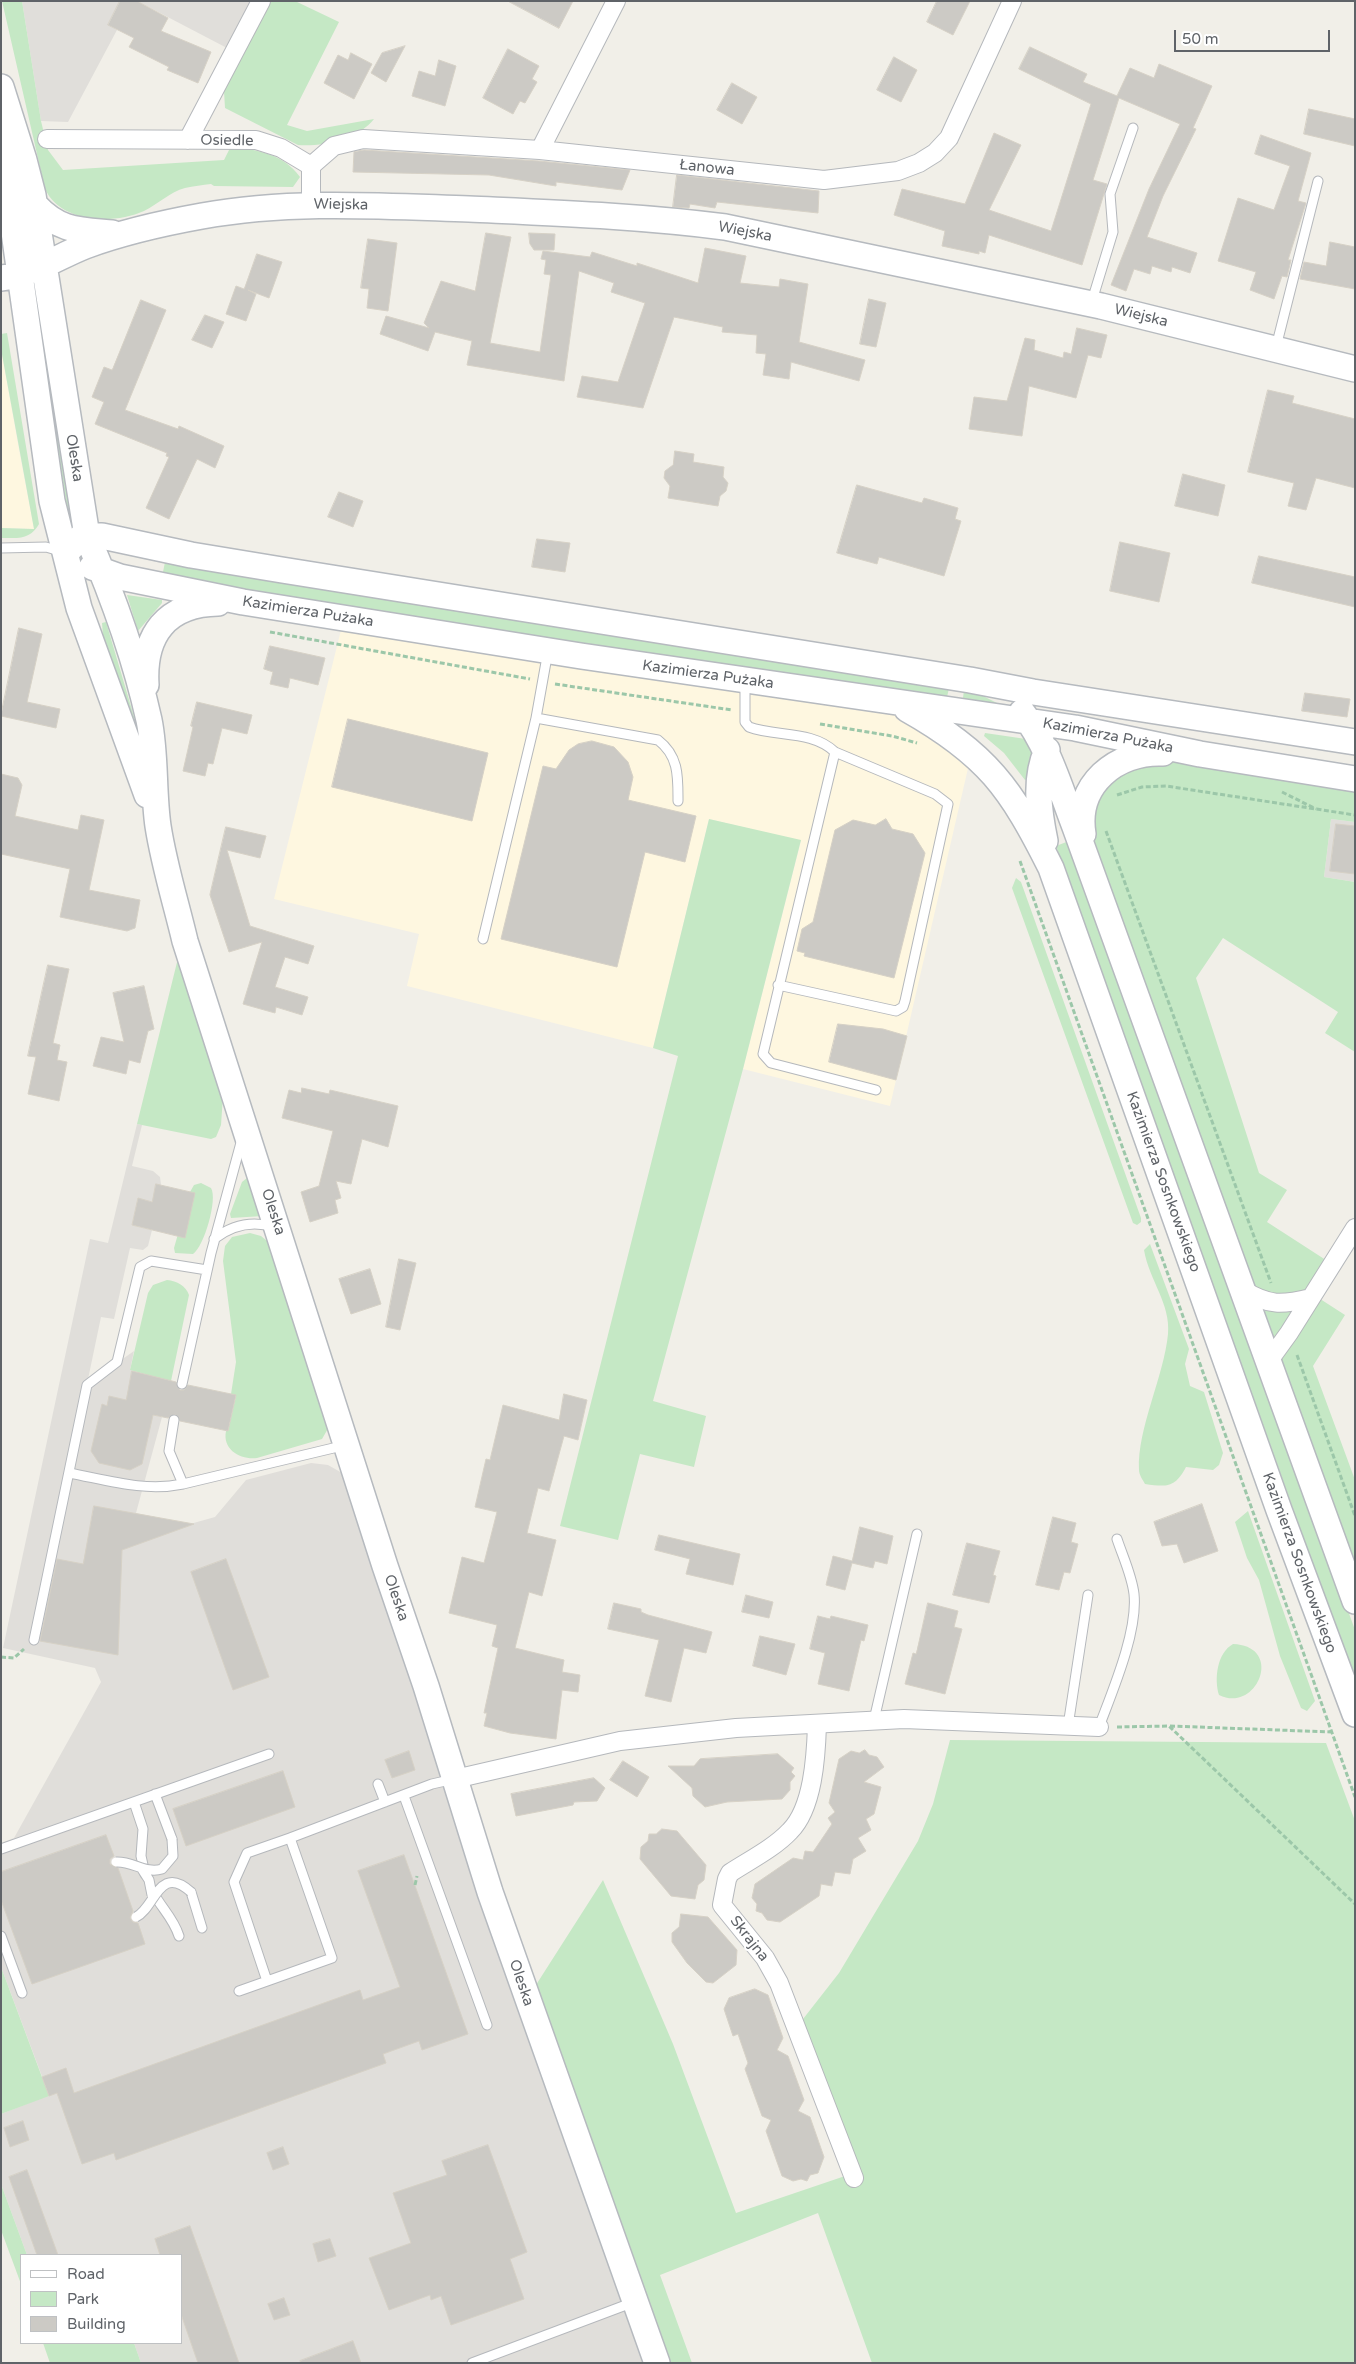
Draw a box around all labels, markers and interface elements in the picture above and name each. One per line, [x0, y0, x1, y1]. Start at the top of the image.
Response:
scale bar [1176, 20, 1332, 52]
text: 50 m [1182, 30, 1219, 48]
street label: Osiedle [200, 132, 254, 150]
street label: Łanowa [678, 156, 736, 180]
street label: Wiejska [313, 196, 369, 214]
street label: Wiejska [716, 218, 774, 246]
street label: Wiejska [1112, 301, 1170, 331]
street label: Oleska [61, 433, 87, 483]
street label: Kazimierza Pużaka [241, 593, 375, 631]
street label: Kazimierza Pużaka [641, 657, 775, 693]
street label: Kazimierza Pużaka [1041, 715, 1175, 757]
street label: Kazimierza Sosnkowskiego [1122, 1089, 1204, 1275]
street label: Oleska [257, 1186, 289, 1238]
street label: Kazimierza Sosnkowskiego [1258, 1470, 1340, 1656]
street label: Oleska [380, 1572, 412, 1624]
street label: Skrajna [726, 1913, 772, 1965]
street label: Oleska [505, 1957, 537, 2009]
legend [20, 2254, 182, 2344]
text: Road [67, 2265, 105, 2283]
text: Park [67, 2290, 99, 2308]
text: Building [67, 2315, 126, 2333]

